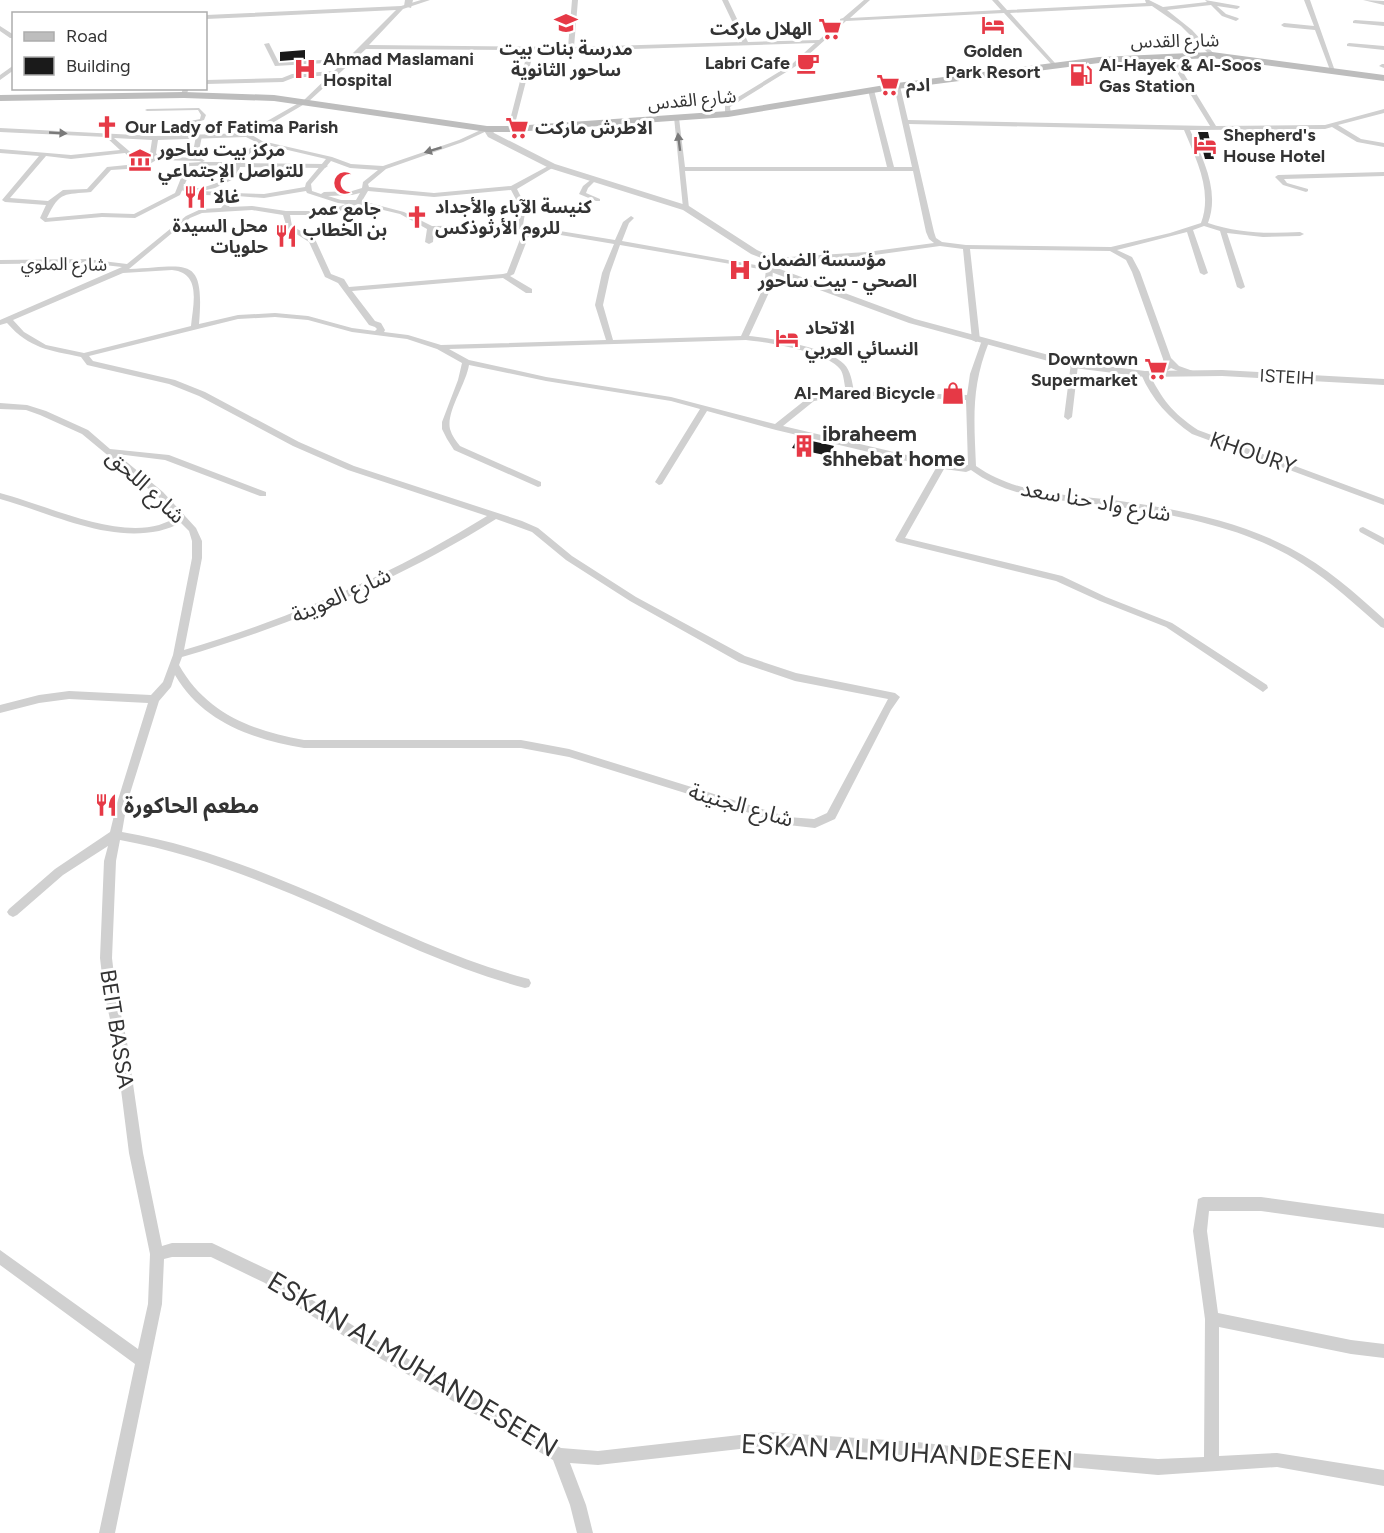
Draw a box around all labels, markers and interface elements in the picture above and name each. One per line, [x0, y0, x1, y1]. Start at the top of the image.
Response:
school or university icon: مدرسة بنات بيت ساحور الثانوية [553, 10, 579, 36]
legend [12, 12, 207, 90]
hotel icon: Golden Park Resort [980, 12, 1006, 38]
supermarket icon: الهلال ماركت [817, 16, 843, 42]
place label: الهلال ماركت [710, 18, 812, 40]
text: Road [66, 25, 107, 47]
street label: شارع القدس [1130, 29, 1220, 56]
place label: مدرسة بنات بيت ساحور الثانوية [499, 38, 633, 81]
place label: Golden Park Resort [945, 40, 1041, 83]
place label: Ahmad Maslamani Hospital [323, 48, 474, 91]
cafe icon: Labri Cafe [795, 50, 821, 76]
place label: Labri Cafe [705, 52, 790, 74]
place label: Al-Hayek & Al-Soos Gas Station [1099, 54, 1262, 97]
text: Building [66, 55, 131, 77]
hospital icon: Ahmad Maslamani Hospital [292, 56, 318, 82]
fuel station icon: Al-Hayek & Al-Soos Gas Station [1068, 62, 1094, 88]
supermarket icon: ادم [875, 72, 901, 98]
place label: ادم [906, 74, 930, 98]
street label: شارع القدس [647, 85, 737, 118]
church icon: Our Lady of Fatima Parish [94, 114, 120, 140]
supermarket icon: الاطرش ماركت [504, 115, 530, 141]
place label: Our Lady of Fatima Parish [125, 116, 338, 138]
place label: الاطرش ماركت [535, 117, 653, 139]
place label: Shepherd's House Hotel [1223, 124, 1325, 167]
one-way arrow [49, 128, 68, 137]
hotel icon: Shepherd's House Hotel [1192, 132, 1218, 158]
one-way arrow [674, 133, 683, 152]
place label: مركز بيت ساحور للتواصل الإجتماعي [157, 139, 304, 185]
one-way arrow [424, 146, 442, 156]
museum icon: مركز بيت ساحور للتواصل الإجتماعي [127, 147, 153, 173]
mosque icon: جامع عمر بن الخطاب [332, 170, 358, 196]
restaurant icon: غالا [182, 184, 208, 210]
place label: غالا [213, 186, 240, 208]
place label: كنيسة الآباء والأجداد للروم الأرثوذكس [435, 196, 592, 241]
place label: جامع عمر بن الخطاب [303, 198, 387, 241]
church icon: كنيسة الآباء والأجداد للروم الأرثوذكس [404, 204, 430, 230]
place label: محل السيدة حلويات [173, 215, 268, 258]
restaurant icon: محل السيدة حلويات [273, 223, 299, 249]
place label: مؤسسة الضمان الصحي - بيت ساحور [757, 249, 917, 295]
street label: شارع الملوي [21, 252, 107, 279]
hospital icon: مؤسسة الضمان الصحي - بيت ساحور [727, 257, 753, 283]
place label: الاتحاد النسائي العربي [805, 317, 919, 363]
hotel icon: الاتحاد النسائي العربي [774, 325, 800, 351]
place label: Downtown Supermarket [1031, 348, 1138, 391]
supermarket icon: Downtown Supermarket [1143, 356, 1169, 382]
street label: ISTEIH [1259, 365, 1315, 389]
shop icon: Al-Mared Bicycle [940, 380, 966, 406]
place label: Al-Mared Bicycle [794, 382, 935, 404]
place label: ibraheem shhebat home [822, 420, 965, 472]
street label: KHOURY [1206, 426, 1300, 481]
building icon: ibraheem shhebat home [791, 433, 817, 459]
street label: شارع اللحق [99, 443, 191, 531]
street label: شارع واد حنا سعد [1018, 475, 1173, 530]
street label: شارع العوينة [287, 561, 396, 632]
street label: شارع الجنينة [685, 777, 796, 836]
restaurant icon: مطعم الحاكورة [93, 792, 119, 818]
place label: مطعم الحاكورة [124, 792, 259, 822]
street label: BEIT BASSA [94, 967, 140, 1091]
street label: ESKAN ALMUHANDESEEN [262, 1264, 564, 1464]
street label: ESKAN ALMUHANDESEEN [740, 1427, 1074, 1477]

